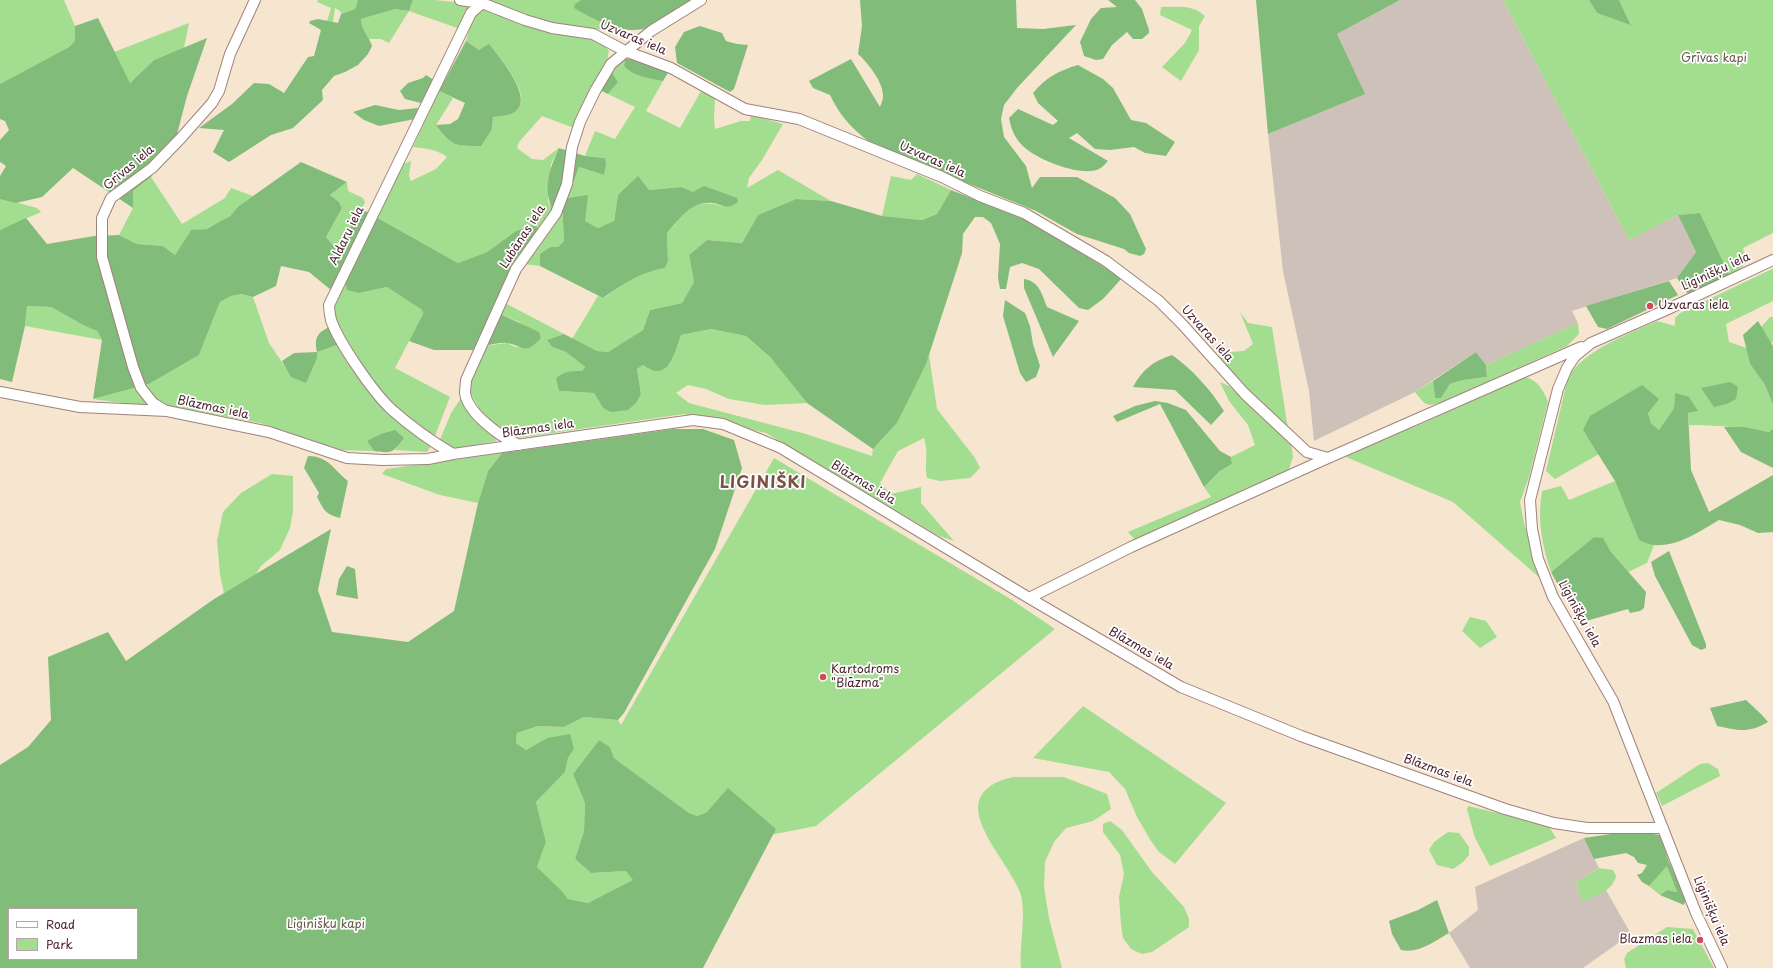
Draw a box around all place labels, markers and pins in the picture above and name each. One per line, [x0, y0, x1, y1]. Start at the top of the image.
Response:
place label: Uzvaras iela [1658, 299, 1729, 313]
marker: Uzvaras iela [1645, 301, 1655, 311]
place label: Kartodroms "Blāzma" [831, 663, 899, 691]
marker: Kartodroms "Blāzma" [818, 672, 828, 682]
place label: Blazmas iela [1619, 933, 1692, 947]
marker: Blazmas iela [1695, 935, 1705, 945]

